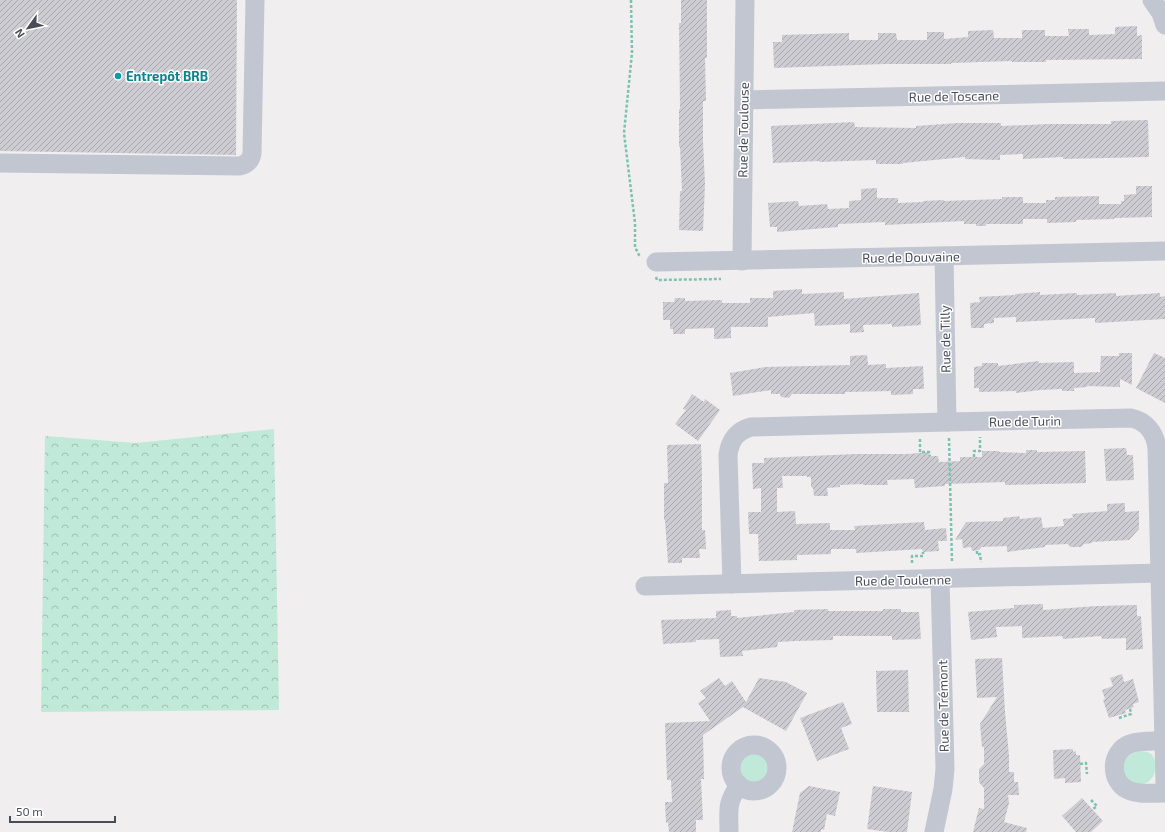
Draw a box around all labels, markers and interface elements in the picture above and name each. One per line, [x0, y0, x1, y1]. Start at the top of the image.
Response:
north arrow [8, 8, 48, 48]
text: N [12, 27, 27, 41]
place label: Entrepôt BRB [126, 68, 208, 84]
marker: Entrepôt BRB [113, 71, 123, 81]
street label: Rue de Toulouse [734, 82, 752, 178]
street label: Rue de Toscane [909, 87, 999, 105]
street label: Rue de Douvaine [862, 248, 960, 266]
street label: Rue de Tilly [936, 305, 954, 373]
street label: Rue de Turin [989, 412, 1061, 430]
street label: Rue de Toulenne [855, 571, 951, 589]
street label: Rue de Trémont [934, 660, 952, 752]
scale bar [10, 798, 115, 824]
text: 50 m [16, 804, 43, 818]

